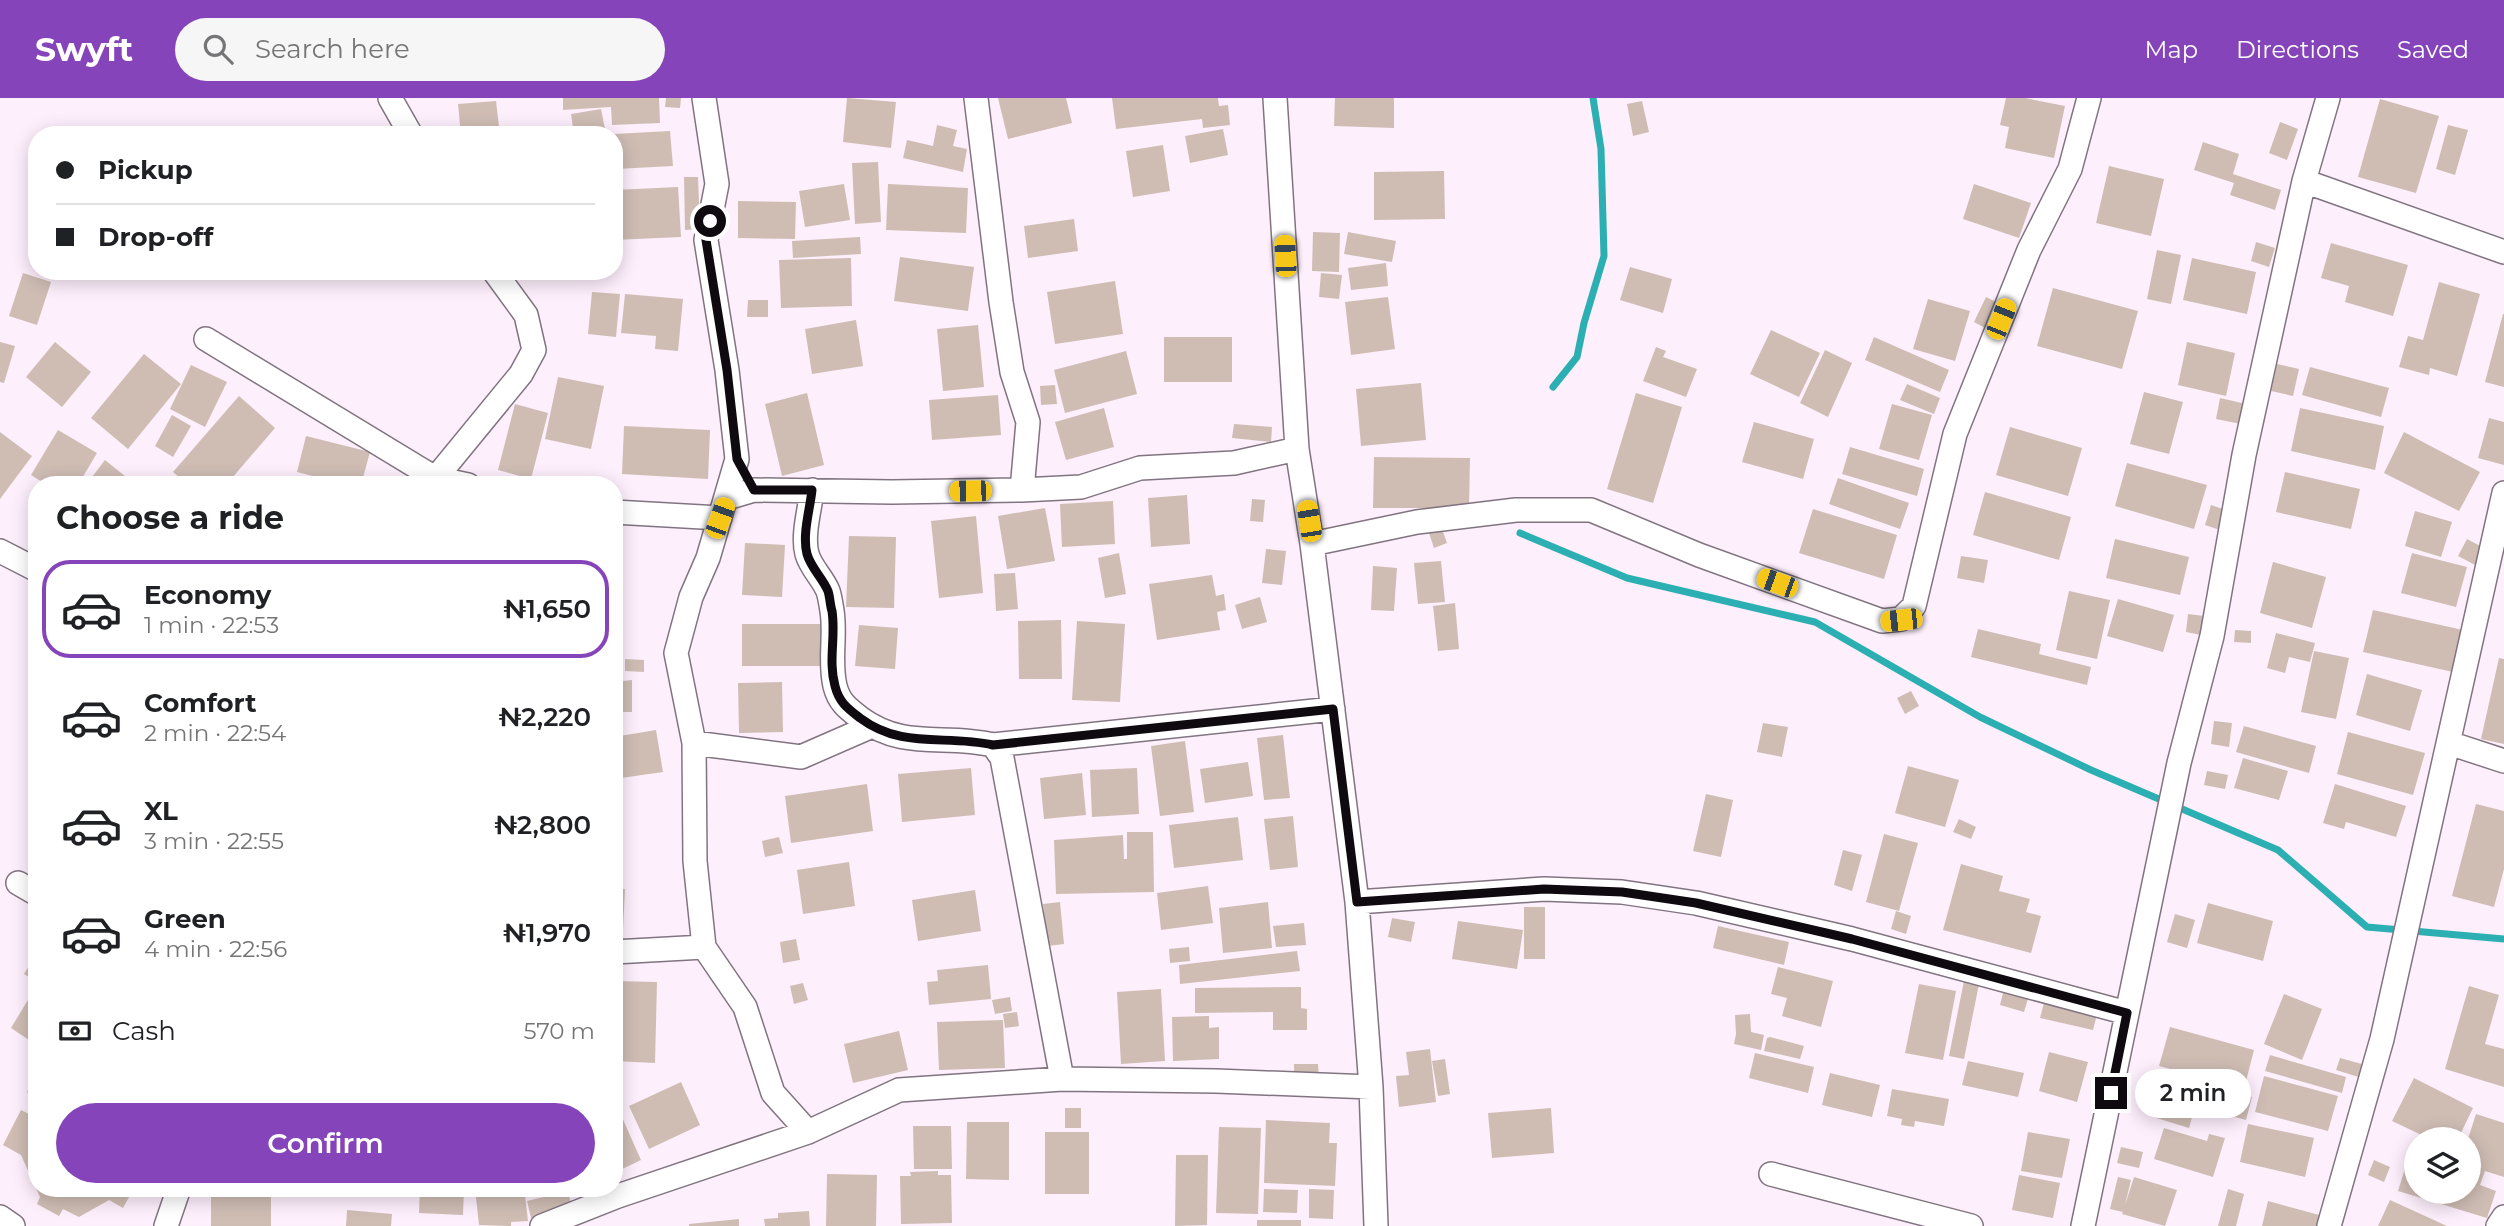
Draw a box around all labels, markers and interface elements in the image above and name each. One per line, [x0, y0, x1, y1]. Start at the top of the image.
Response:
search box [175, 18, 665, 81]
text: Swyft [35, 29, 133, 69]
icon: search [199, 30, 237, 68]
text: Search here [255, 33, 410, 65]
text: Map [2145, 35, 2198, 64]
text: Directions [2236, 35, 2359, 64]
text: Saved [2397, 35, 2469, 64]
text: Pickup [98, 154, 193, 186]
route start [694, 205, 726, 237]
text: Drop-off [98, 221, 213, 253]
car [1274, 234, 1297, 278]
car [1984, 296, 2019, 342]
car [949, 480, 992, 502]
car [703, 495, 738, 541]
text: Choose a ride [56, 498, 284, 537]
car [1296, 499, 1323, 543]
car [1754, 566, 1801, 600]
icon: car [60, 578, 123, 641]
text: Economy [144, 579, 271, 611]
text: ₦1,650 [503, 593, 591, 625]
car [1880, 607, 1923, 633]
text: 1 min · 22:53 [144, 611, 279, 639]
icon: car [60, 686, 123, 749]
text: Comfort [144, 687, 256, 719]
text: ₦2,220 [498, 701, 591, 733]
text: 2 min · 22:54 [144, 719, 286, 747]
icon: car [60, 794, 123, 857]
text: XL [144, 795, 178, 827]
text: ₦2,800 [494, 809, 591, 841]
text: 3 min · 22:55 [144, 827, 284, 855]
icon: car [60, 902, 123, 965]
text: Green [144, 903, 226, 935]
text: ₦1,970 [503, 917, 591, 949]
text: 4 min · 22:56 [144, 935, 287, 963]
icon: cash [56, 1012, 94, 1050]
text: Cash [112, 1015, 176, 1047]
text: 570 m [524, 1017, 595, 1045]
callout: 2 min [2136, 1068, 2251, 1118]
route end [2095, 1077, 2127, 1109]
text: 2 min [2160, 1079, 2226, 1107]
button: Confirm [56, 1103, 595, 1183]
map controls [2404, 1127, 2481, 1204]
button: layers [2404, 1127, 2481, 1204]

